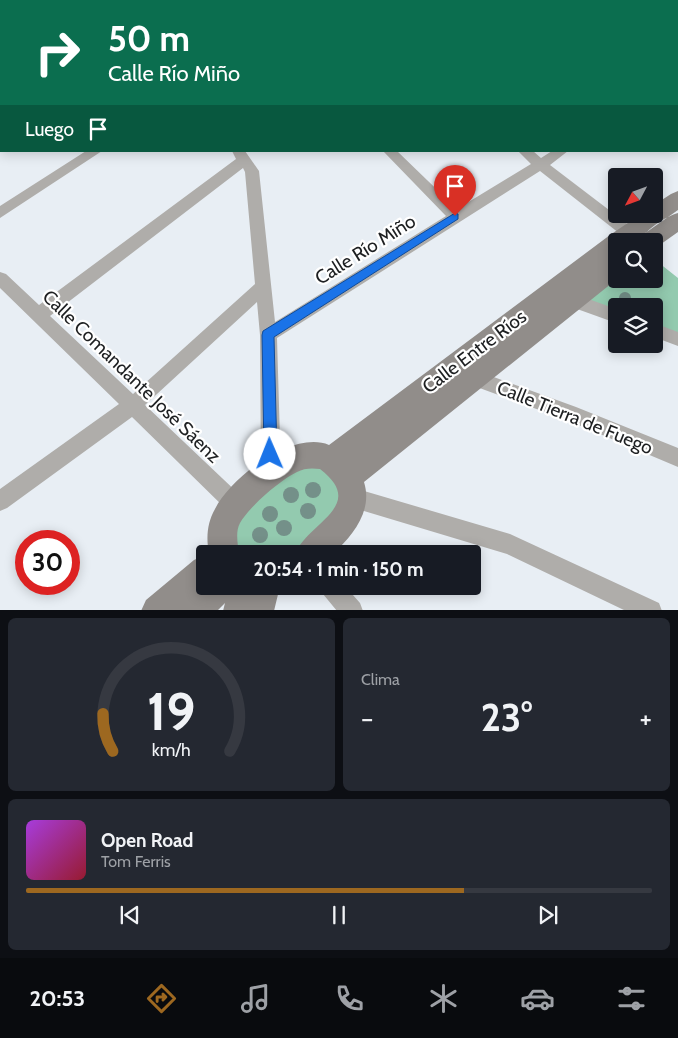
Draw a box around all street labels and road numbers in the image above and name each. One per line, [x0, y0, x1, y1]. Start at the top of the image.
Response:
street label: Calle Río Miño [311, 209, 420, 289]
street label: Calle Comandante José Sáenz [38, 285, 226, 468]
street label: Calle Entre Ríos [418, 305, 531, 398]
street label: Calle Tierra de Fuego [494, 376, 656, 459]

